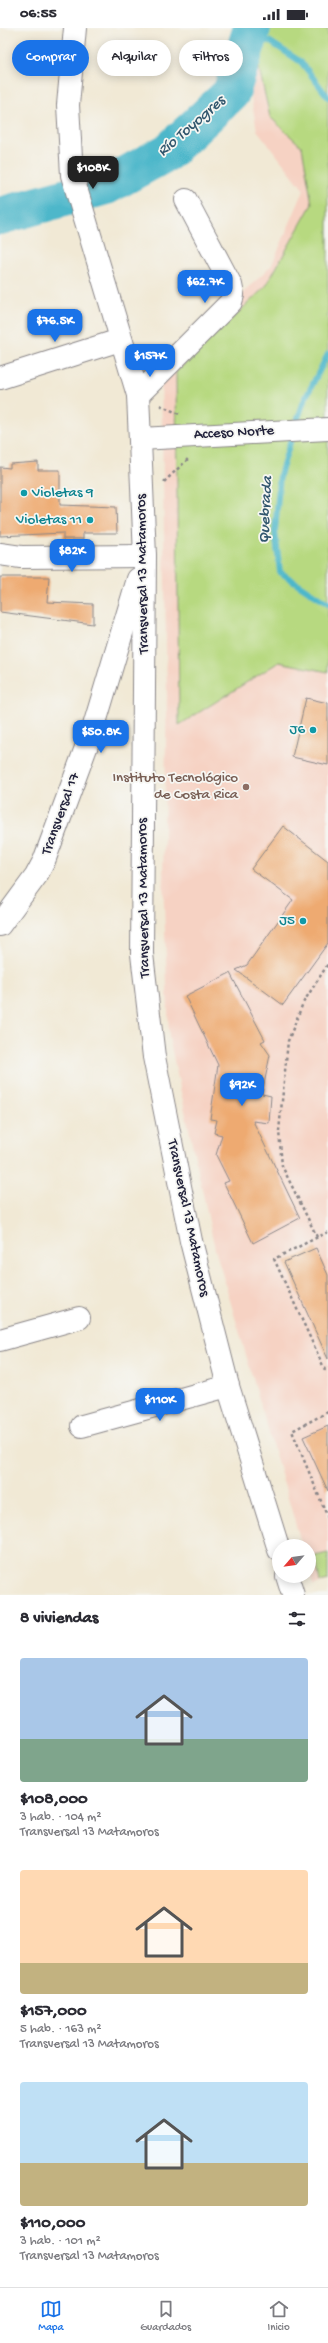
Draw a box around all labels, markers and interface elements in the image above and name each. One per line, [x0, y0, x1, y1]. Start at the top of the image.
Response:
text: 06:55 [20, 5, 57, 23]
chip: Comprar [12, 40, 89, 76]
chip: Alquilar [97, 40, 171, 76]
chip: Filtros [179, 40, 243, 76]
water label: Río Toyogres [154, 91, 231, 162]
pin: $108K [65, 156, 121, 190]
text: $108K [77, 161, 109, 176]
pin: $62.7K [172, 270, 238, 304]
text: $62.7K [187, 275, 223, 290]
pin: $76.5K [22, 309, 88, 343]
text: $76.5K [36, 314, 74, 329]
pin: $157K [122, 344, 178, 378]
text: $157K [134, 349, 166, 364]
street label: Acceso Norte [193, 422, 275, 444]
water label: Quebrada [256, 475, 278, 544]
place label: Violetas 9 [31, 484, 94, 502]
marker: Violetas 9 [19, 488, 29, 498]
street label: Transversal 13 Matamoros [133, 493, 153, 655]
place label: Violetas 11 [15, 511, 82, 529]
marker: Violetas 11 [85, 515, 95, 525]
pin: $82K [48, 539, 96, 573]
text: $82K [59, 544, 85, 559]
pin: $50.8K [68, 720, 134, 754]
place label: J6 [289, 721, 305, 739]
text: $50.8K [82, 725, 120, 740]
marker: J6 [308, 725, 318, 735]
street label: Transversal 17 [37, 769, 85, 859]
place label: Instituto Tecnológico de Costa Rica [112, 769, 239, 804]
marker: Instituto Tecnológico de Costa Rica [241, 782, 251, 792]
street label: Transversal 13 Matamoros [134, 817, 154, 979]
place label: J5 [279, 912, 295, 930]
marker: J5 [298, 916, 308, 926]
pin: $92K [218, 1073, 266, 1107]
text: $92K [229, 1078, 255, 1093]
street label: Transversal 13 Matamoros [162, 1137, 214, 1299]
pin: $110K [132, 1388, 188, 1422]
text: $110K [145, 1393, 175, 1408]
north arrow [272, 1539, 316, 1583]
map controls [272, 1539, 316, 1583]
icon: filters [286, 1608, 308, 1630]
text: 8 viviendas [20, 1609, 98, 1629]
icon: home [128, 1684, 200, 1756]
text: $108,000 [20, 1790, 88, 1810]
text: 3 hab. · 104 m² [20, 1810, 101, 1825]
text: Transversal 13 Matamoros [20, 1825, 159, 1840]
icon: home [128, 1896, 200, 1968]
text: $157,000 [20, 2002, 87, 2022]
text: 5 hab. · 163 m² [20, 2022, 101, 2037]
text: Transversal 13 Matamoros [20, 2037, 159, 2052]
icon: home [128, 2108, 200, 2180]
text: $110,000 [20, 2214, 85, 2234]
text: 3 hab. · 101 m² [20, 2234, 101, 2249]
text: Transversal 13 Matamoros [20, 2249, 159, 2264]
tab: Mapa [38, 2298, 64, 2334]
tab: Guardados [140, 2298, 191, 2334]
tab: Inicio [268, 2298, 290, 2334]

